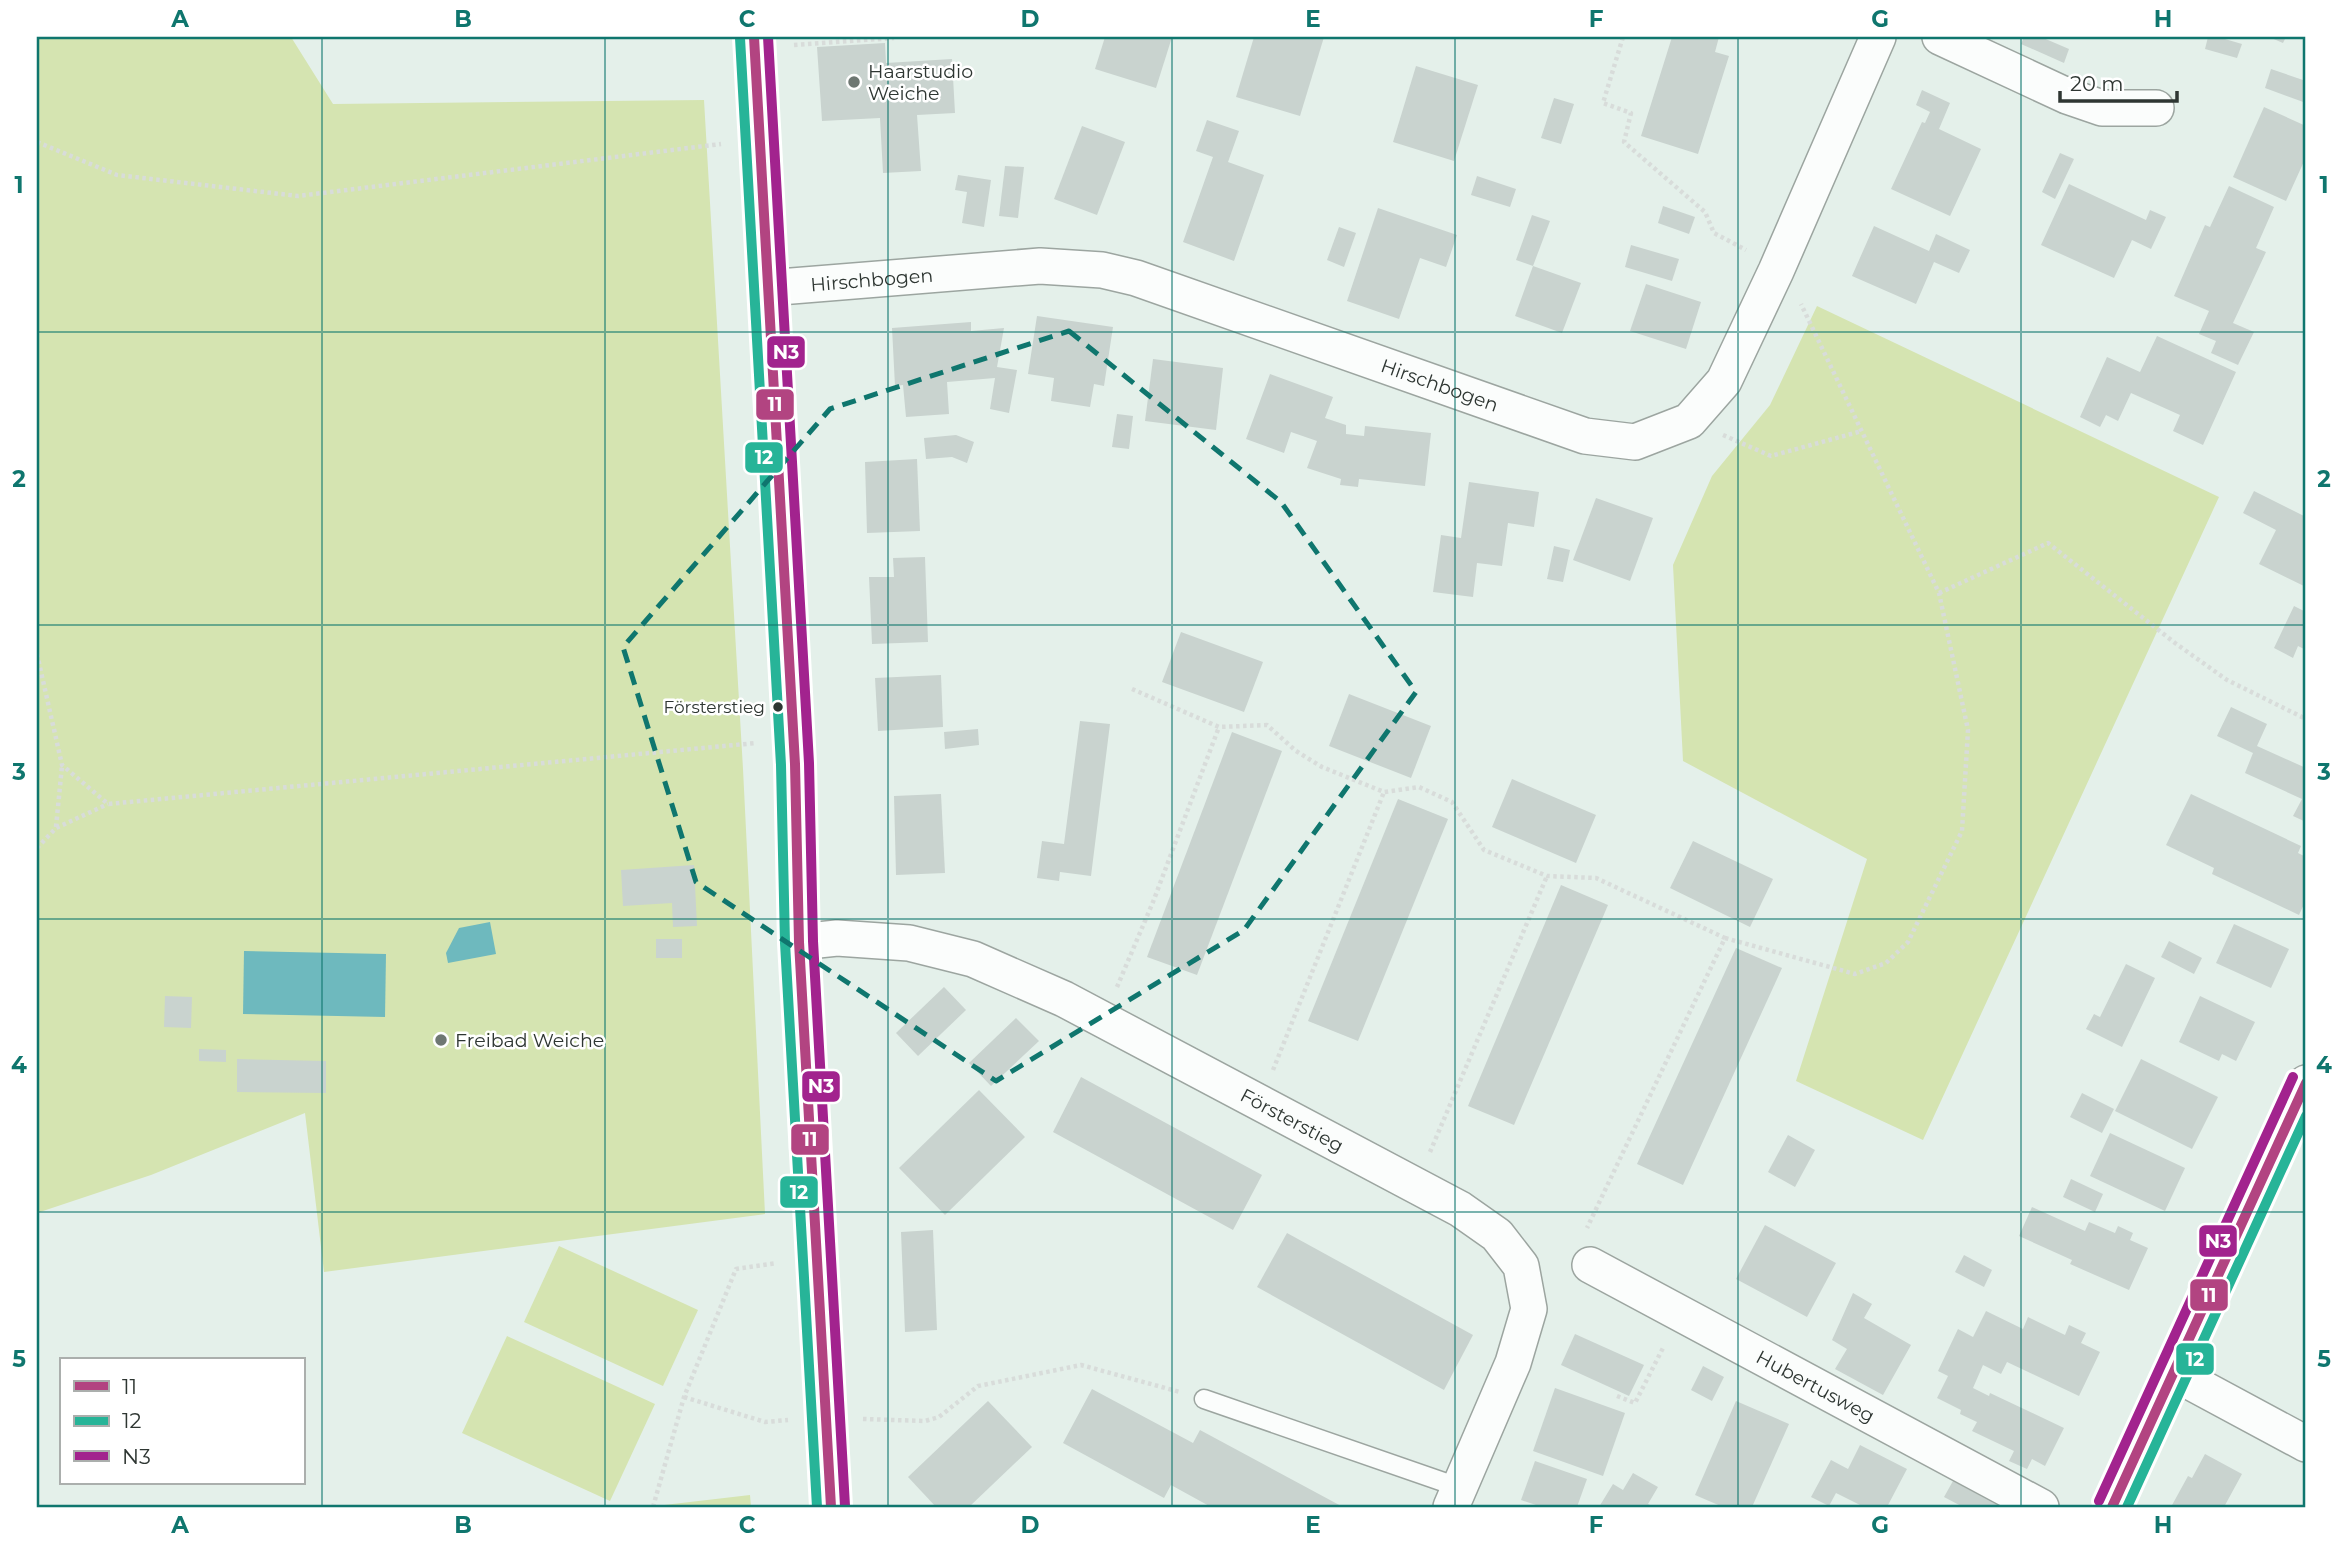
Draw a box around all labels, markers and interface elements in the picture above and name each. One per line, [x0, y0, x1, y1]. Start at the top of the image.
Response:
text: A [170, 5, 189, 33]
text: B [454, 5, 472, 33]
text: C [739, 5, 756, 33]
text: D [1021, 5, 1040, 33]
text: E [1305, 5, 1321, 33]
text: F [1589, 5, 1604, 33]
text: G [1871, 5, 1889, 33]
text: H [2154, 5, 2172, 33]
place label: Haarstudio Weiche [868, 60, 973, 105]
scale bar [2060, 60, 2177, 104]
text: 20 m [2070, 71, 2124, 96]
marker: Haarstudio Weiche [846, 74, 862, 90]
text: 1 [14, 171, 24, 199]
text: 1 [2319, 171, 2329, 199]
street label: Hirschbogen [809, 263, 934, 296]
line badge: N3 [766, 335, 806, 369]
text: N3 [773, 341, 799, 364]
street label: Hirschbogen [1378, 354, 1502, 416]
line badge: 11 [755, 388, 795, 421]
text: 11 [768, 393, 782, 416]
line badge: 12 [744, 441, 784, 474]
text: 12 [755, 446, 773, 469]
text: 2 [12, 465, 26, 493]
text: 2 [2317, 465, 2331, 493]
place label: Försterstieg [663, 697, 765, 717]
marker: Försterstieg [771, 700, 785, 714]
text: 3 [11, 758, 26, 786]
text: 3 [2316, 758, 2331, 786]
place label: Freibad Weiche [455, 1029, 604, 1052]
marker: Freibad Weiche [433, 1032, 449, 1048]
text: 4 [11, 1051, 27, 1079]
text: 4 [2316, 1051, 2332, 1079]
line badge: N3 [801, 1070, 841, 1103]
text: N3 [808, 1075, 834, 1098]
street label: Försterstieg [1237, 1083, 1348, 1157]
line badge: 11 [790, 1123, 830, 1156]
text: 11 [803, 1128, 817, 1151]
line badge: 12 [779, 1175, 819, 1209]
text: 12 [790, 1181, 808, 1204]
line badge: N3 [2198, 1224, 2238, 1258]
text: N3 [2205, 1230, 2231, 1253]
line badge: 11 [2189, 1278, 2229, 1312]
text: 11 [2202, 1284, 2216, 1307]
line badge: 12 [2175, 1342, 2215, 1376]
text: 5 [12, 1345, 26, 1373]
street label: Hubertusweg [1752, 1345, 1879, 1427]
text: 5 [2317, 1345, 2331, 1373]
text: 12 [2186, 1348, 2204, 1371]
legend [60, 1358, 304, 1484]
text: 11 [122, 1374, 137, 1399]
text: 12 [122, 1408, 142, 1433]
text: N3 [122, 1444, 151, 1469]
text: A [170, 1511, 189, 1539]
text: B [454, 1511, 472, 1539]
text: C [739, 1511, 756, 1539]
text: D [1021, 1511, 1040, 1539]
text: E [1305, 1511, 1321, 1539]
text: F [1589, 1511, 1604, 1539]
text: G [1871, 1511, 1889, 1539]
text: H [2154, 1511, 2172, 1539]

